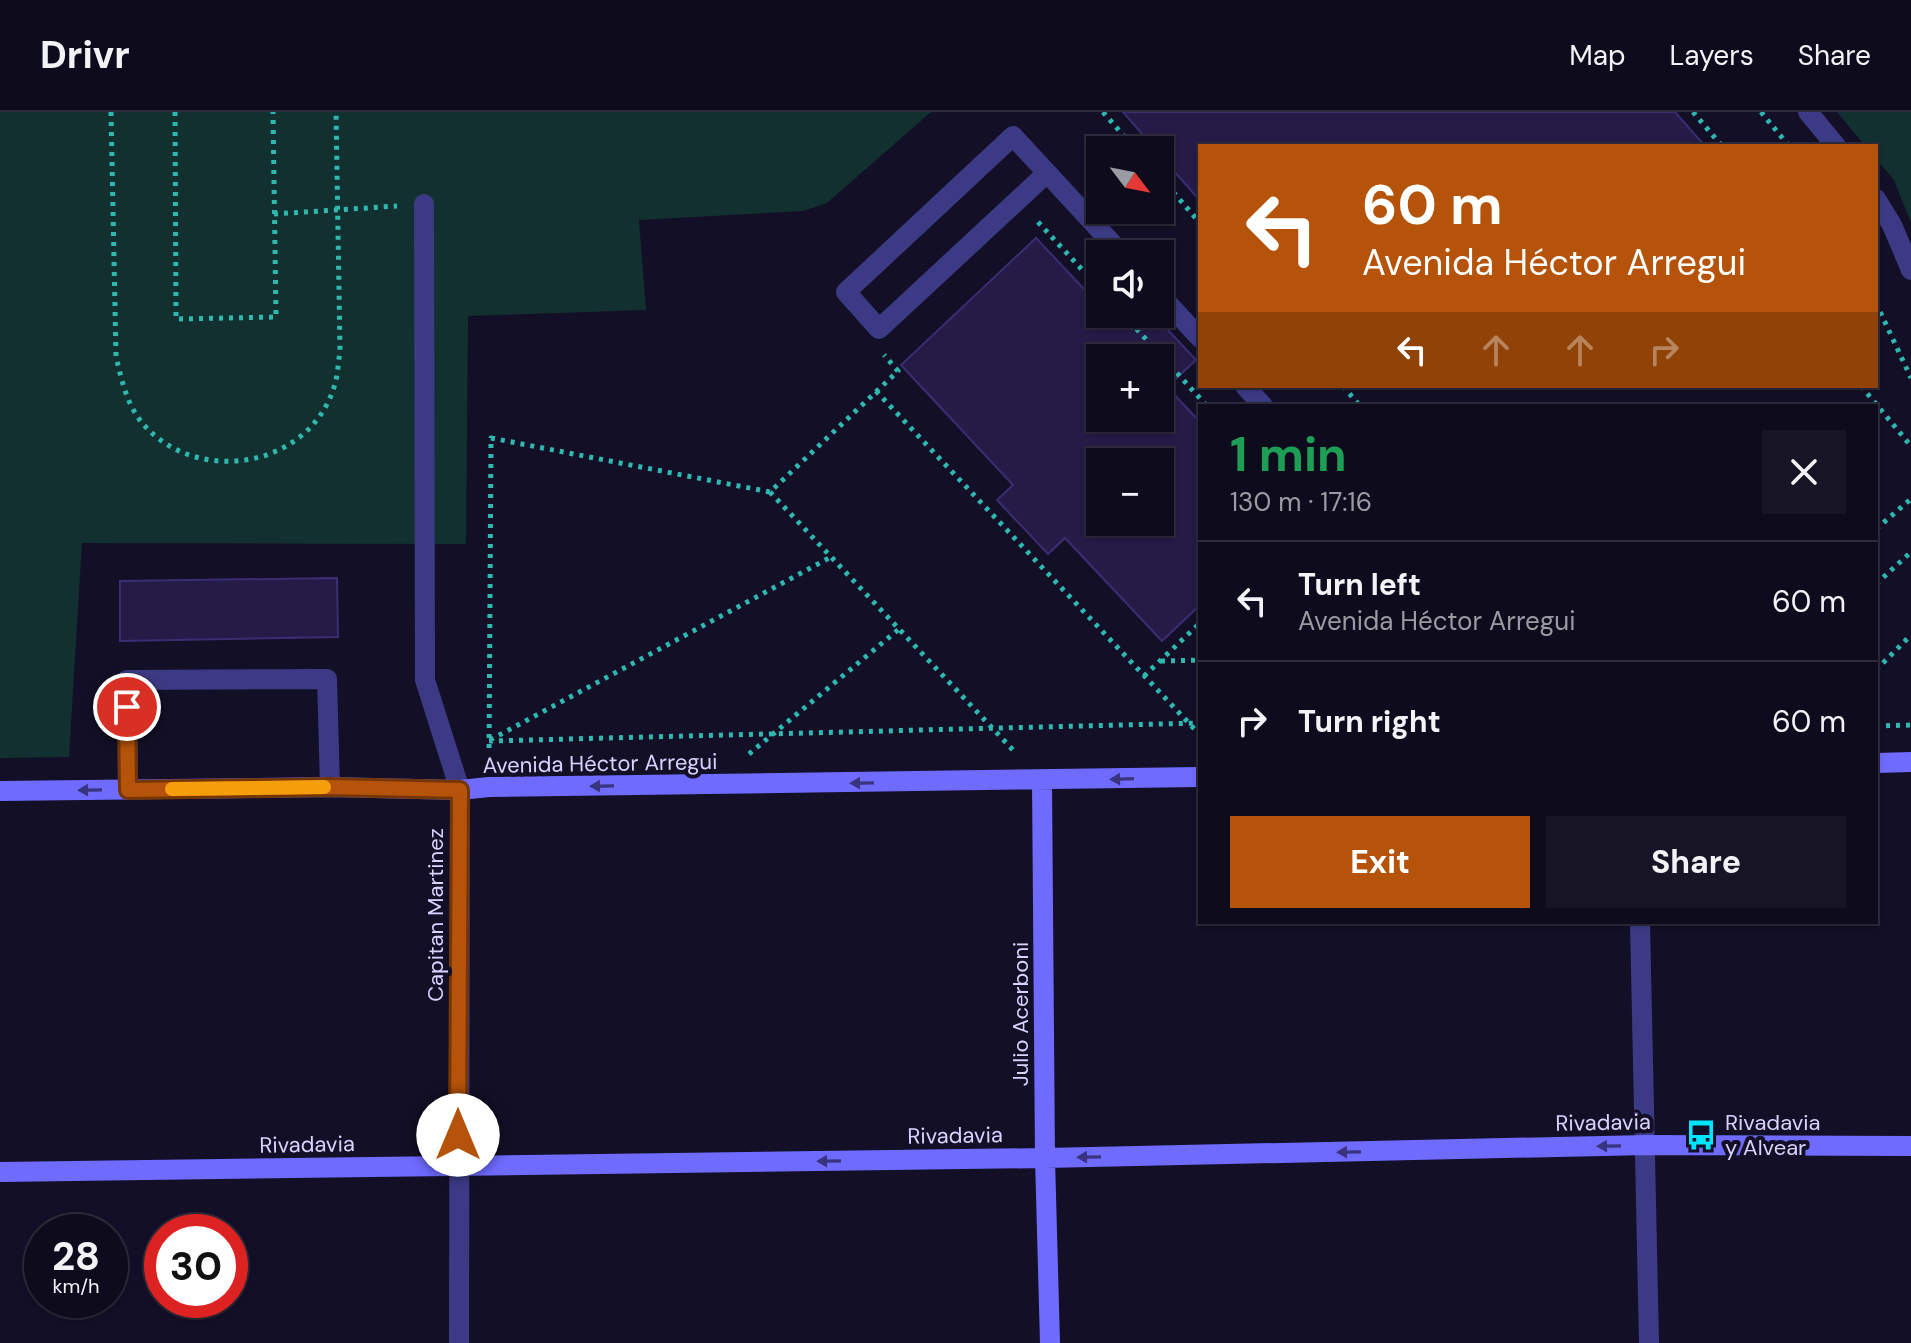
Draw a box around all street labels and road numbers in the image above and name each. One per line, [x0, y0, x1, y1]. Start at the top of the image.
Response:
street label: Avenida Héctor Arregui [482, 747, 718, 780]
street label: Capitan Martinez [421, 828, 450, 1002]
street label: Julio Acerboni [1006, 942, 1035, 1086]
street label: Rivadavia [1555, 1107, 1651, 1138]
street label: Rivadavia [907, 1120, 1003, 1151]
street label: Rivadavia [259, 1129, 355, 1160]

